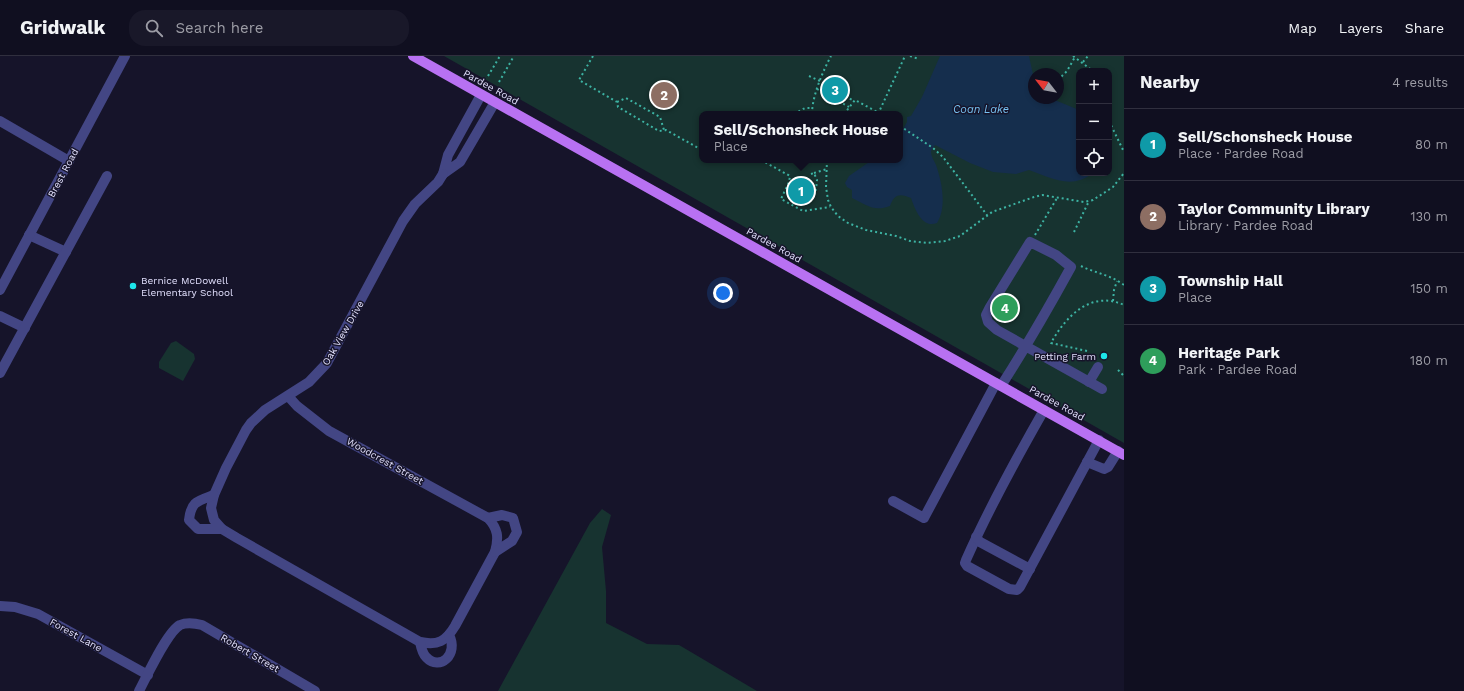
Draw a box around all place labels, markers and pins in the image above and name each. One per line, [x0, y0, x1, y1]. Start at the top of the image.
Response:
pin: 3 [822, 75, 848, 105]
pin: 2 [651, 80, 677, 110]
pin: 1 [788, 176, 814, 206]
place label: Bernice McDowell Elementary School [141, 275, 233, 298]
marker: Bernice McDowell Elementary School [128, 281, 138, 291]
pin: 4 [992, 293, 1018, 323]
place label: Petting Farm [1034, 351, 1096, 362]
marker: Petting Farm [1099, 351, 1109, 361]

